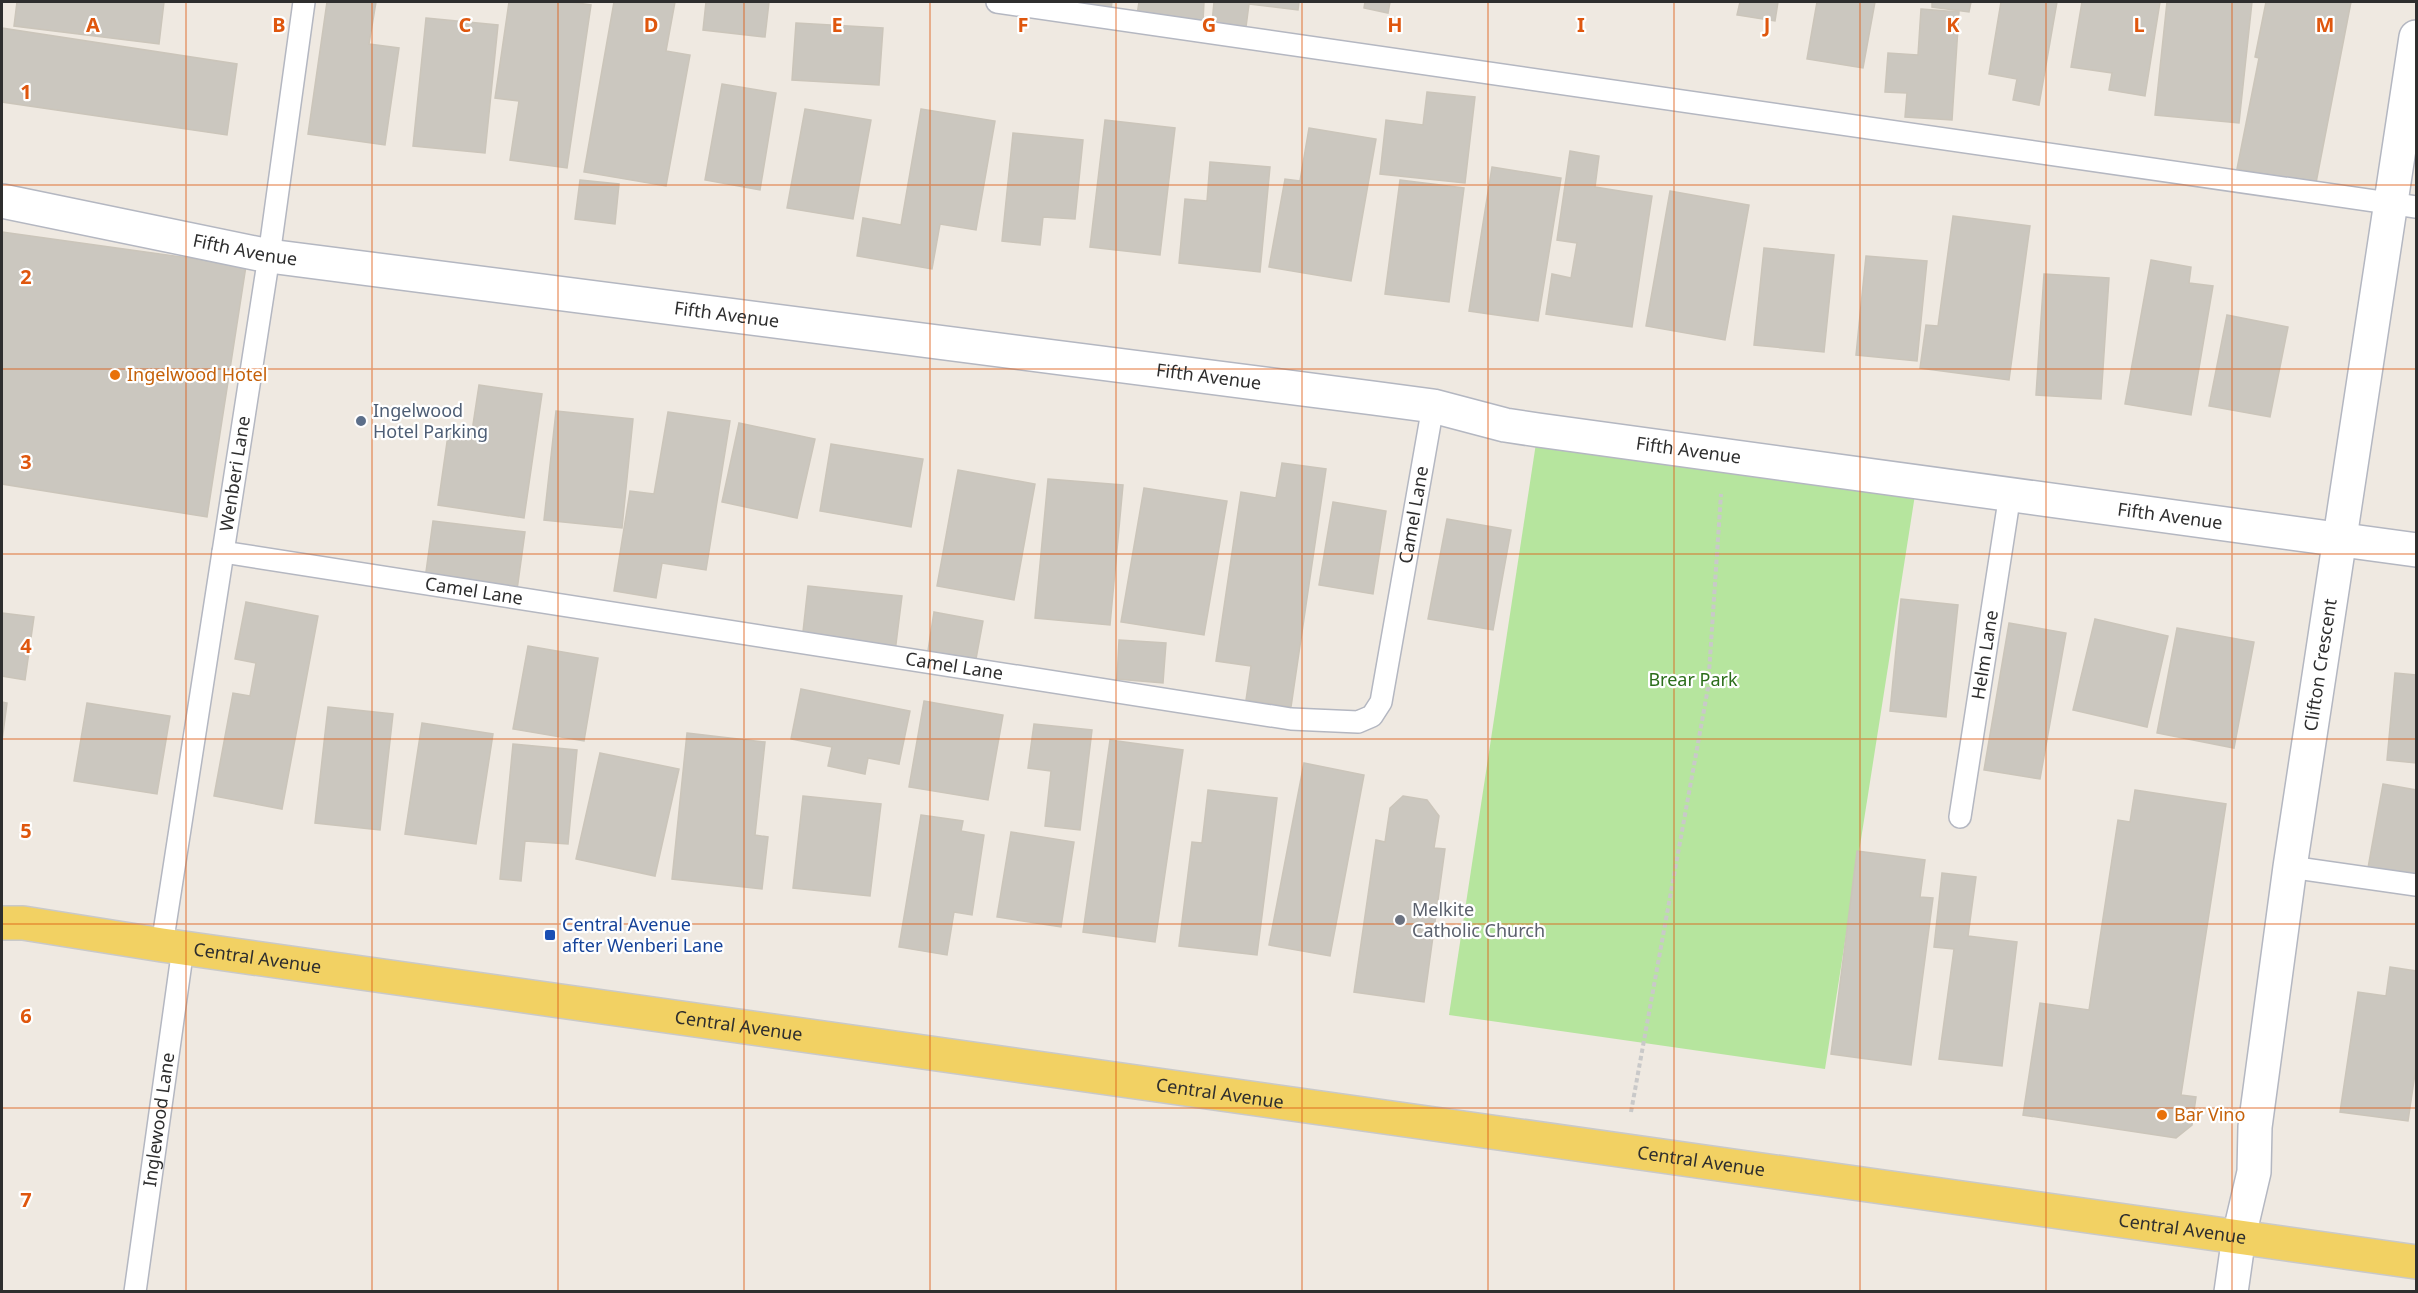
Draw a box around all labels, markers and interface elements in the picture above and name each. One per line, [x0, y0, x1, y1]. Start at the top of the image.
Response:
text: A [86, 11, 100, 38]
text: B [272, 11, 286, 38]
text: C [459, 11, 472, 38]
text: D [644, 11, 658, 38]
text: E [831, 11, 843, 38]
text: F [1018, 11, 1028, 38]
text: G [1202, 11, 1216, 38]
text: H [1387, 11, 1403, 38]
text: I [1577, 11, 1585, 38]
text: J [1762, 11, 1770, 38]
text: K [1946, 11, 1960, 38]
text: L [2133, 11, 2145, 38]
text: M [2316, 11, 2334, 38]
text: 1 [20, 78, 32, 105]
street label: Fifth Avenue [191, 228, 299, 271]
text: 2 [20, 263, 32, 290]
street label: Fifth Avenue [673, 295, 781, 333]
street label: Fifth Avenue [1155, 357, 1263, 395]
place label: Ingelwood Hotel [127, 362, 267, 386]
marker: Ingelwood Hotel [108, 368, 122, 382]
place label: Ingelwood Hotel Parking [373, 398, 488, 443]
street label: Wenberi Lane [213, 414, 255, 533]
marker: Ingelwood Hotel Parking [354, 414, 368, 428]
street label: Fifth Avenue [1635, 431, 1743, 469]
text: 3 [20, 448, 32, 475]
street label: Camel Lane [1393, 464, 1433, 565]
street label: Fifth Avenue [2116, 496, 2224, 534]
street label: Camel Lane [424, 571, 525, 610]
street label: Clifton Crescent [2298, 596, 2342, 733]
street label: Helm Lane [1965, 608, 2003, 701]
text: 4 [20, 632, 32, 659]
street label: Camel Lane [904, 646, 1005, 685]
park label: Brear Park [1648, 667, 1738, 691]
text: 5 [20, 817, 32, 844]
place label: Melkite Catholic Church [1412, 897, 1545, 942]
place label: Central Avenue after Wenberi Lane [562, 912, 724, 957]
marker: Melkite Catholic Church [1393, 913, 1407, 927]
marker: Central Avenue after Wenberi Lane [543, 928, 557, 942]
street label: Central Avenue [192, 937, 323, 978]
text: 6 [20, 1002, 32, 1029]
street label: Central Avenue [673, 1004, 804, 1046]
street label: Inglewood Lane [137, 1051, 179, 1188]
street label: Central Avenue [1154, 1072, 1286, 1114]
place label: Bar Vino [2174, 1102, 2245, 1126]
marker: Bar Vino [2155, 1108, 2169, 1122]
street label: Central Avenue [1636, 1140, 1767, 1181]
text: 7 [20, 1186, 32, 1213]
street label: Central Avenue [2117, 1207, 2248, 1249]

